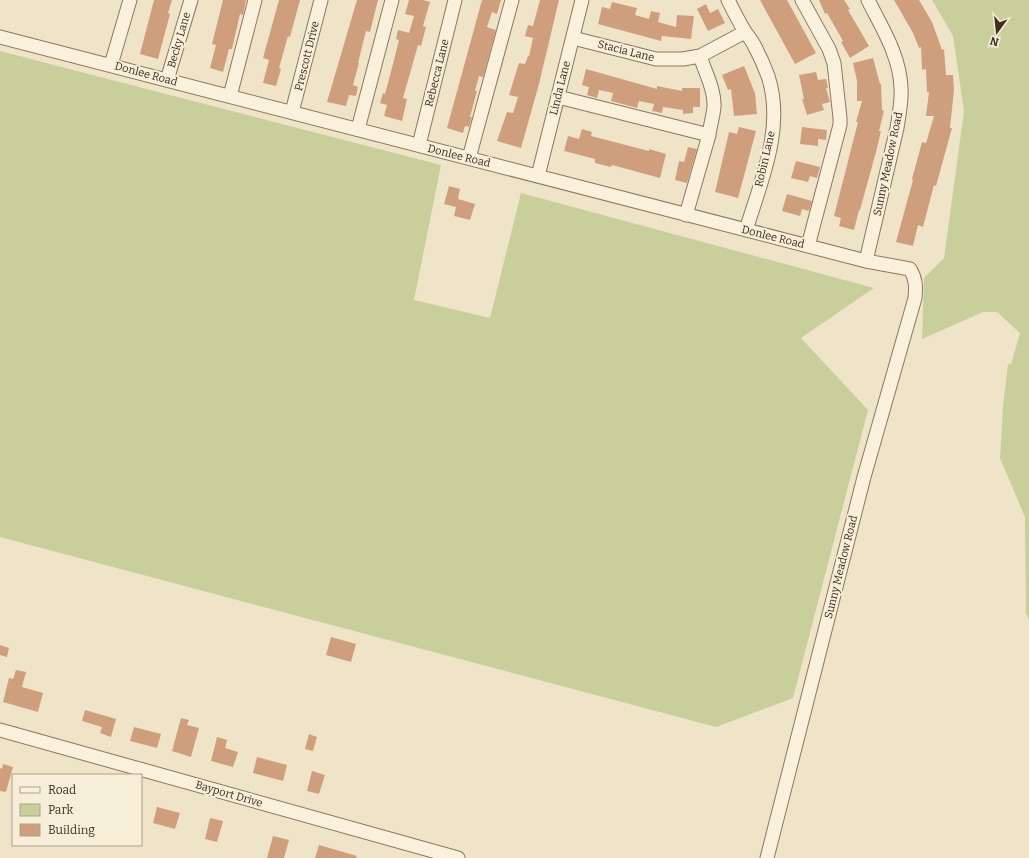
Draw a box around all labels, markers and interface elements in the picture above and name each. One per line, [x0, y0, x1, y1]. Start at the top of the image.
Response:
street label: Becky Lane [165, 11, 193, 69]
north arrow [977, 12, 1017, 52]
street label: Prescott Drive [292, 20, 322, 92]
text: N [988, 34, 1000, 49]
street label: Rebecca Lane [422, 38, 452, 108]
street label: Stacia Lane [596, 38, 656, 64]
street label: Donlee Road [113, 59, 179, 89]
street label: Linda Lane [547, 59, 573, 117]
street label: Sunny Meadow Road [871, 110, 905, 217]
street label: Robin Lane [752, 130, 778, 188]
street label: Donlee Road [426, 142, 492, 170]
street label: Donlee Road [740, 223, 806, 251]
street label: Sunny Meadow Road [822, 514, 860, 620]
legend [12, 774, 142, 846]
street label: Bayport Drive [194, 778, 264, 810]
text: Road [48, 783, 76, 797]
text: Park [48, 803, 74, 817]
text: Building [48, 823, 95, 837]

